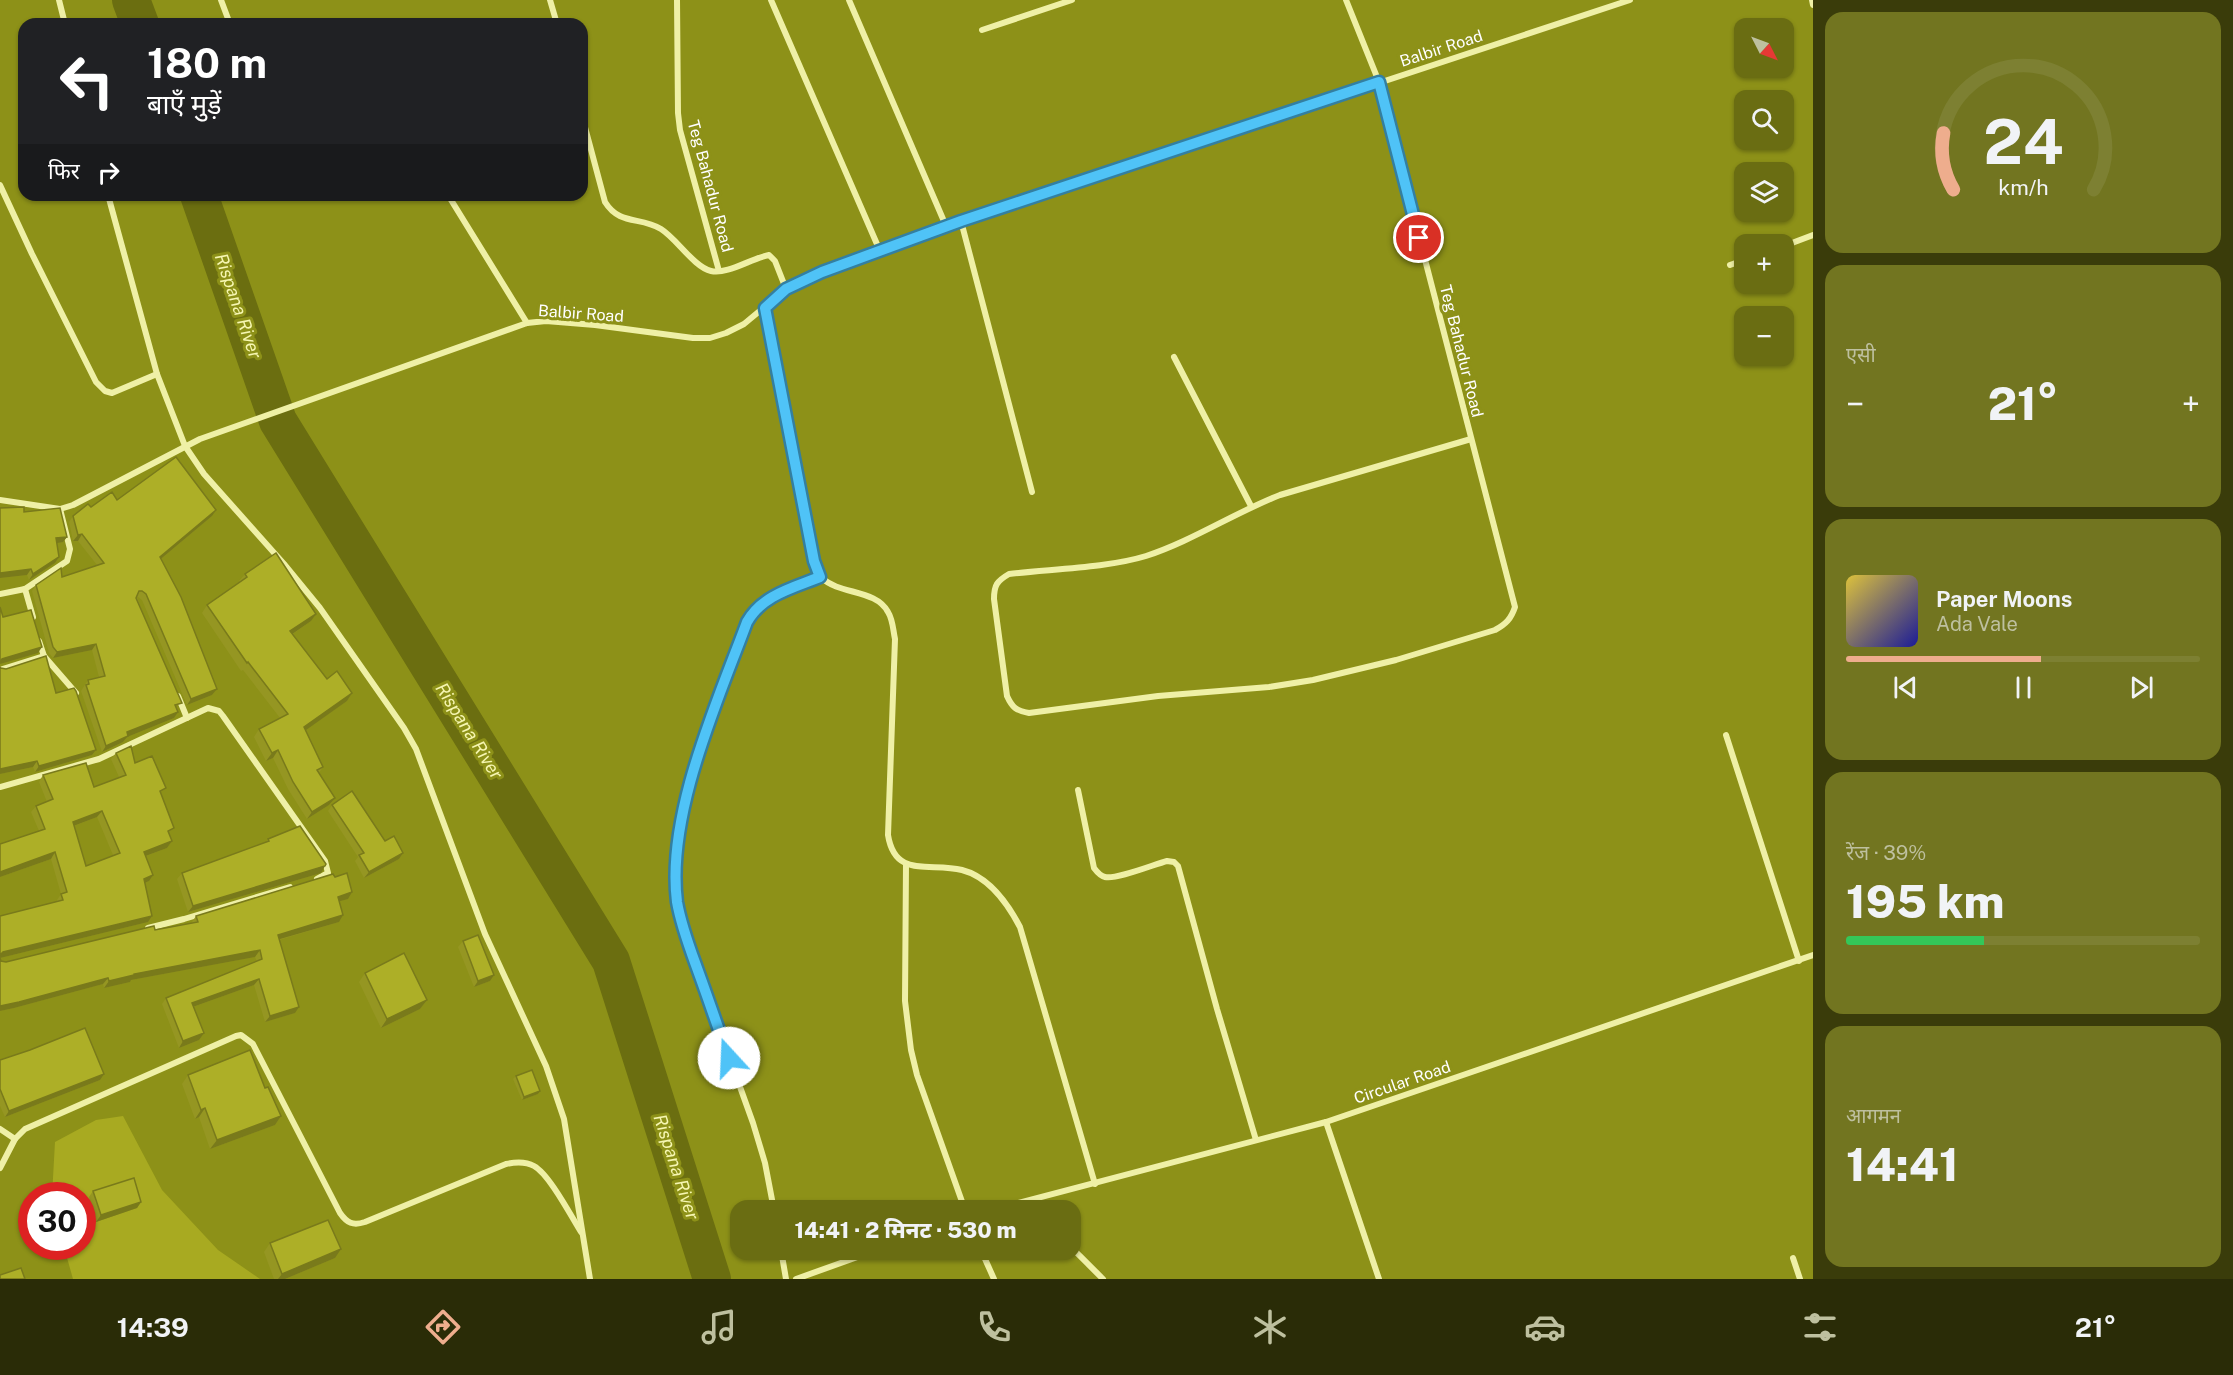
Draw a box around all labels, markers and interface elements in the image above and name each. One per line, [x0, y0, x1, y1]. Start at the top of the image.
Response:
north arrow [1734, 18, 1794, 78]
map controls [1734, 18, 1794, 366]
street label: Balbir Road [1397, 26, 1485, 71]
text: 180 m [147, 38, 267, 87]
icon: left [48, 42, 126, 120]
text: बाएँ मुड़ें [147, 88, 222, 120]
button: search [1734, 90, 1794, 150]
text: 24 [1983, 105, 2063, 178]
street label: Teg Bahadur Road [684, 118, 737, 254]
icon: right [92, 156, 125, 189]
text: फिर [48, 158, 80, 184]
button: layers [1734, 162, 1794, 222]
text: km/h [1998, 175, 2048, 200]
pin [1393, 212, 1444, 263]
icon: arrive [1402, 221, 1435, 254]
button: + [1734, 234, 1794, 294]
water label: Rispana River [211, 251, 266, 361]
street label: Teg Bahadur Road [1436, 283, 1487, 419]
street label: Balbir Road [537, 301, 625, 326]
button: − [1734, 306, 1794, 366]
text: एसी [1846, 343, 1876, 367]
text: 21° [1988, 377, 2058, 430]
text: − [1846, 385, 1864, 423]
text: + [2182, 385, 2200, 423]
text: Paper Moons [1936, 586, 2072, 612]
text: Ada Vale [1936, 612, 2018, 636]
icon: previous [1889, 671, 1922, 704]
icon: pause [2007, 671, 2040, 704]
icon: next [2125, 671, 2158, 704]
water label: Rispana River [431, 679, 508, 783]
text: रेंज · 39% [1846, 841, 1926, 865]
text: 195 km [1846, 875, 2004, 928]
position arrow [697, 1026, 761, 1090]
street label: Circular Road [1351, 1057, 1453, 1108]
text: आगमन [1846, 1104, 1901, 1128]
water label: Rispana River [650, 1111, 703, 1222]
text: 14:41 [1846, 1138, 1959, 1191]
speed limit sign: 30 [18, 1182, 96, 1260]
text: 14:41 · 2 मिनट · 530 m [794, 1217, 1017, 1243]
icon: directions [422, 1306, 464, 1348]
icon: music [698, 1306, 740, 1348]
icon: phone [973, 1306, 1015, 1348]
icon: climate [1249, 1306, 1291, 1348]
icon: car [1524, 1306, 1566, 1348]
icon: filters [1799, 1306, 1841, 1348]
text: 14:39 [117, 1311, 189, 1343]
text: 21° [2075, 1311, 2116, 1343]

